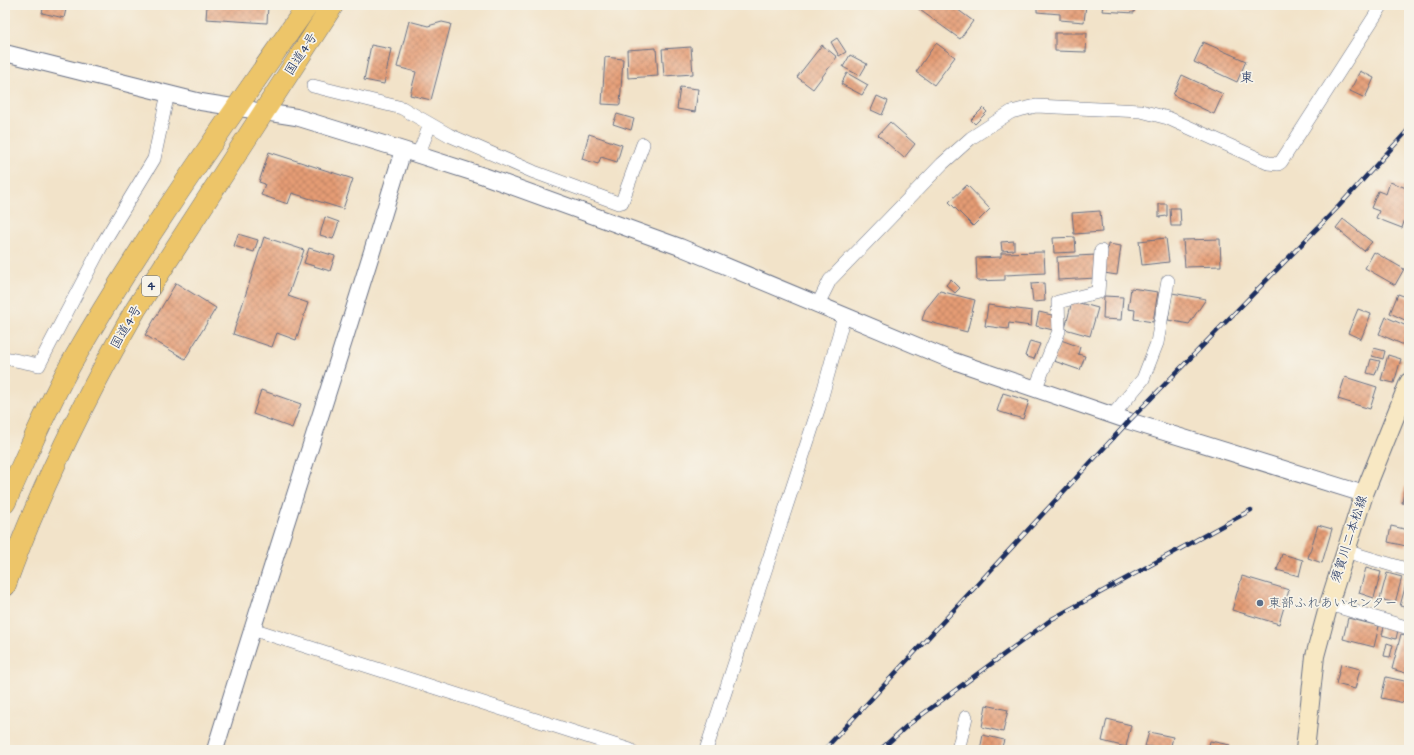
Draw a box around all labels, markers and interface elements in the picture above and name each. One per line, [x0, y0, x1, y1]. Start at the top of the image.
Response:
street label: 国道4号 [280, 29, 322, 79]
district label: 東 [1240, 68, 1254, 88]
road number: 4 [142, 276, 160, 296]
street label: 国道4号 [106, 302, 146, 352]
street label: 須賀川二本松線 [1326, 492, 1372, 585]
place label: 東部ふれあいセンター [1268, 594, 1397, 612]
marker: 東部ふれあいセンター [1255, 598, 1265, 608]

